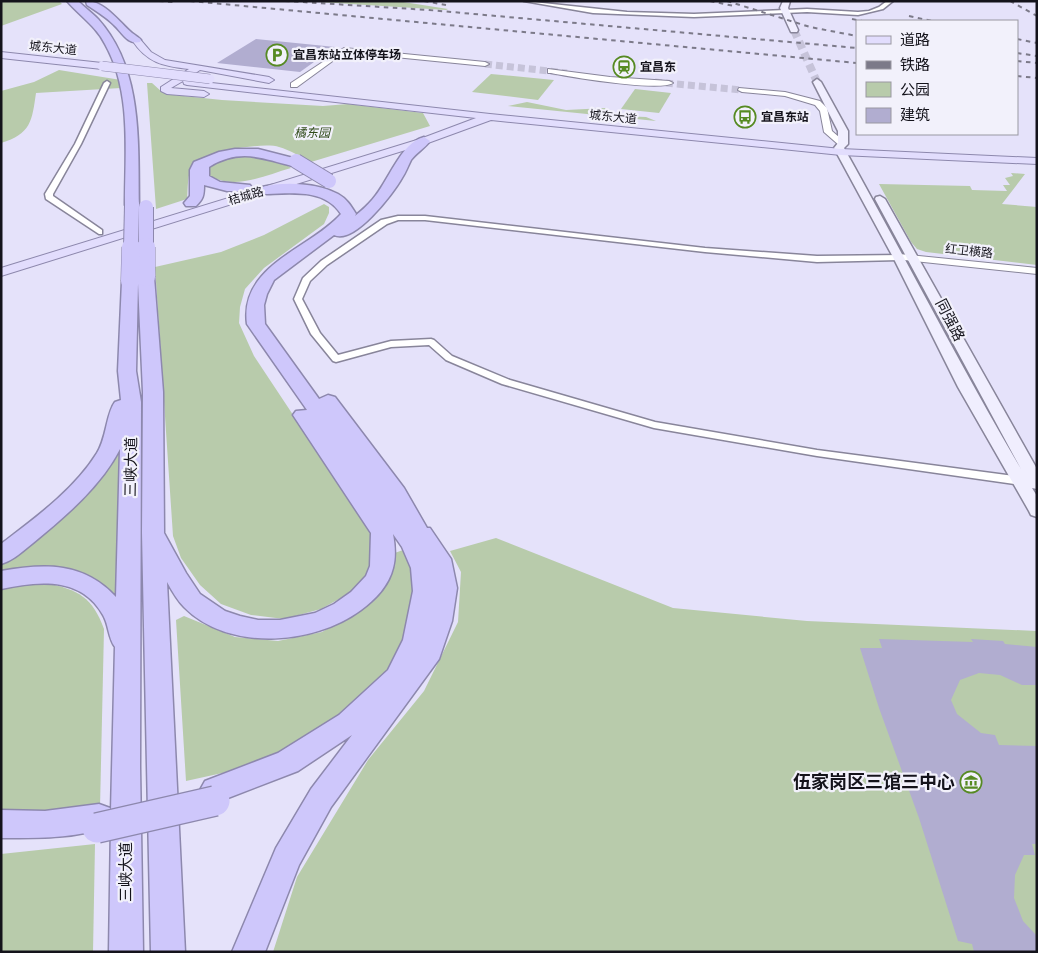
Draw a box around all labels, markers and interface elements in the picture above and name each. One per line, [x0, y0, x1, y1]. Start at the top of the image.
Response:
legend [856, 20, 1018, 135]
text: 道路 [900, 29, 930, 49]
street label: 城东大道 [28, 38, 78, 57]
parking icon: 宜昌东站立体停车场 [265, 43, 289, 67]
place label: 宜昌东站立体停车场 [293, 47, 401, 62]
text: 铁路 [900, 54, 930, 74]
station icon: 宜昌东 [612, 55, 636, 79]
place label: 宜昌东 [640, 59, 676, 74]
text: 公园 [900, 79, 930, 99]
text: 建筑 [900, 104, 930, 124]
bus stop icon: 宜昌东站 [733, 105, 757, 129]
street label: 城东大道 [588, 107, 638, 126]
place label: 宜昌东站 [761, 109, 809, 124]
park label: 橘东园 [294, 125, 332, 140]
street label: 桔城路 [226, 183, 265, 208]
street label: 红卫横路 [944, 241, 994, 260]
street label: 同强路 [932, 295, 970, 344]
street label: 三峡大道 [119, 437, 141, 497]
place label: 伍家岗区三馆三中心 [793, 769, 955, 793]
museum icon: 伍家岗区三馆三中心 [959, 770, 983, 794]
street label: 三峡大道 [115, 842, 135, 902]

